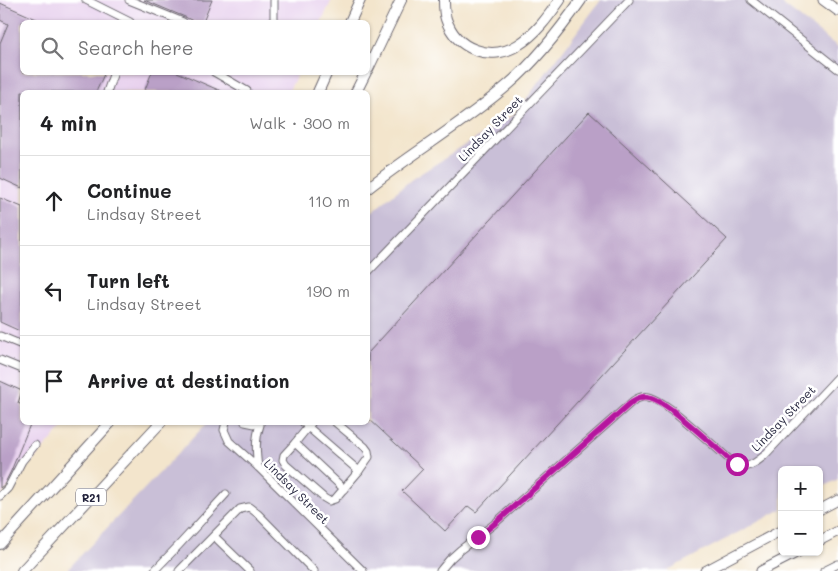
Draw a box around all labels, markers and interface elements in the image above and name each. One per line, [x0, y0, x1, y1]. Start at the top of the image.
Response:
search box [20, 20, 370, 75]
icon: search [38, 34, 66, 62]
text: Search here [78, 35, 194, 60]
street label: Lindsay Street [454, 92, 526, 164]
text: 4 min [40, 109, 97, 136]
text: Walk · 300 m [249, 112, 350, 133]
text: Continue [87, 178, 172, 203]
icon: ahead [40, 187, 68, 215]
text: 110 m [308, 190, 350, 211]
text: Lindsay Street [87, 203, 201, 224]
text: Turn left [87, 268, 170, 293]
icon: left [40, 277, 68, 305]
text: 190 m [306, 280, 350, 301]
text: Lindsay Street [87, 293, 201, 314]
icon: arrive [40, 367, 68, 395]
text: Arrive at destination [87, 368, 290, 393]
street label: Lindsay Street [747, 382, 819, 454]
route start [726, 453, 749, 476]
street label: Lindsay Street [261, 455, 333, 527]
map controls [778, 466, 823, 556]
button: + [778, 466, 823, 511]
road number: R21 [76, 488, 106, 506]
button: − [778, 511, 823, 556]
route end [467, 526, 490, 549]

